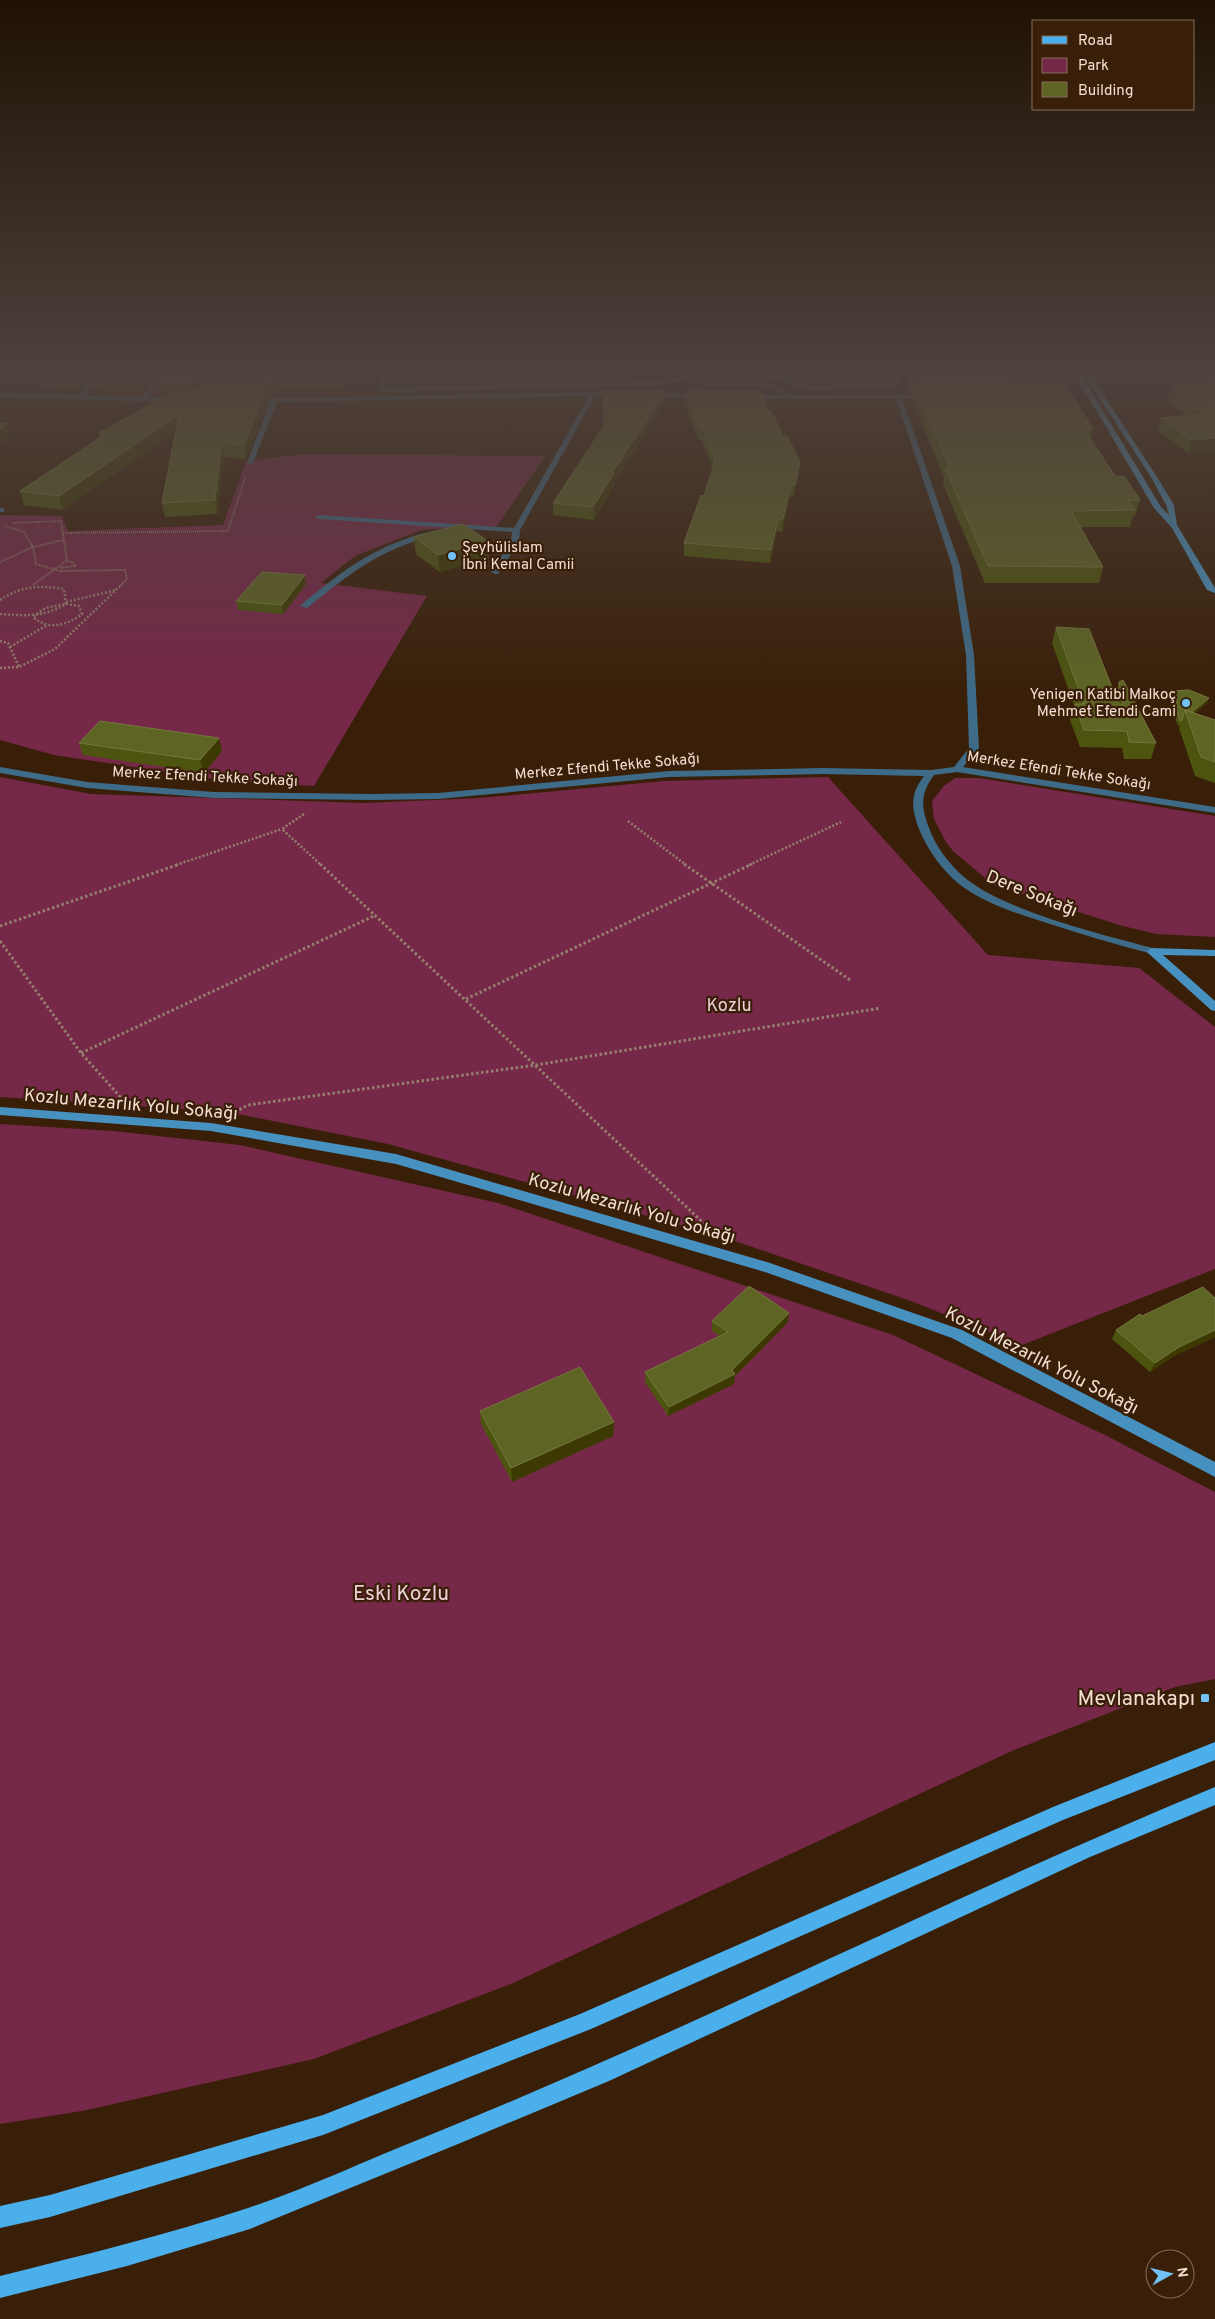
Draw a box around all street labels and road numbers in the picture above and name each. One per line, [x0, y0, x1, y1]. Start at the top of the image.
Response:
street label: Merkez Efendi Tekke Sokağı [966, 748, 1152, 795]
street label: Merkez Efendi Tekke Sokağı [514, 750, 701, 785]
street label: Merkez Efendi Tekke Sokağı [112, 763, 298, 792]
street label: Dere Sokağı [982, 866, 1081, 923]
street label: Kozlu Mezarlık Yolu Sokağı [23, 1085, 239, 1126]
street label: Kozlu Mezarlık Yolu Sokağı [525, 1169, 738, 1250]
street label: Kozlu Mezarlık Yolu Sokağı [940, 1302, 1142, 1420]

